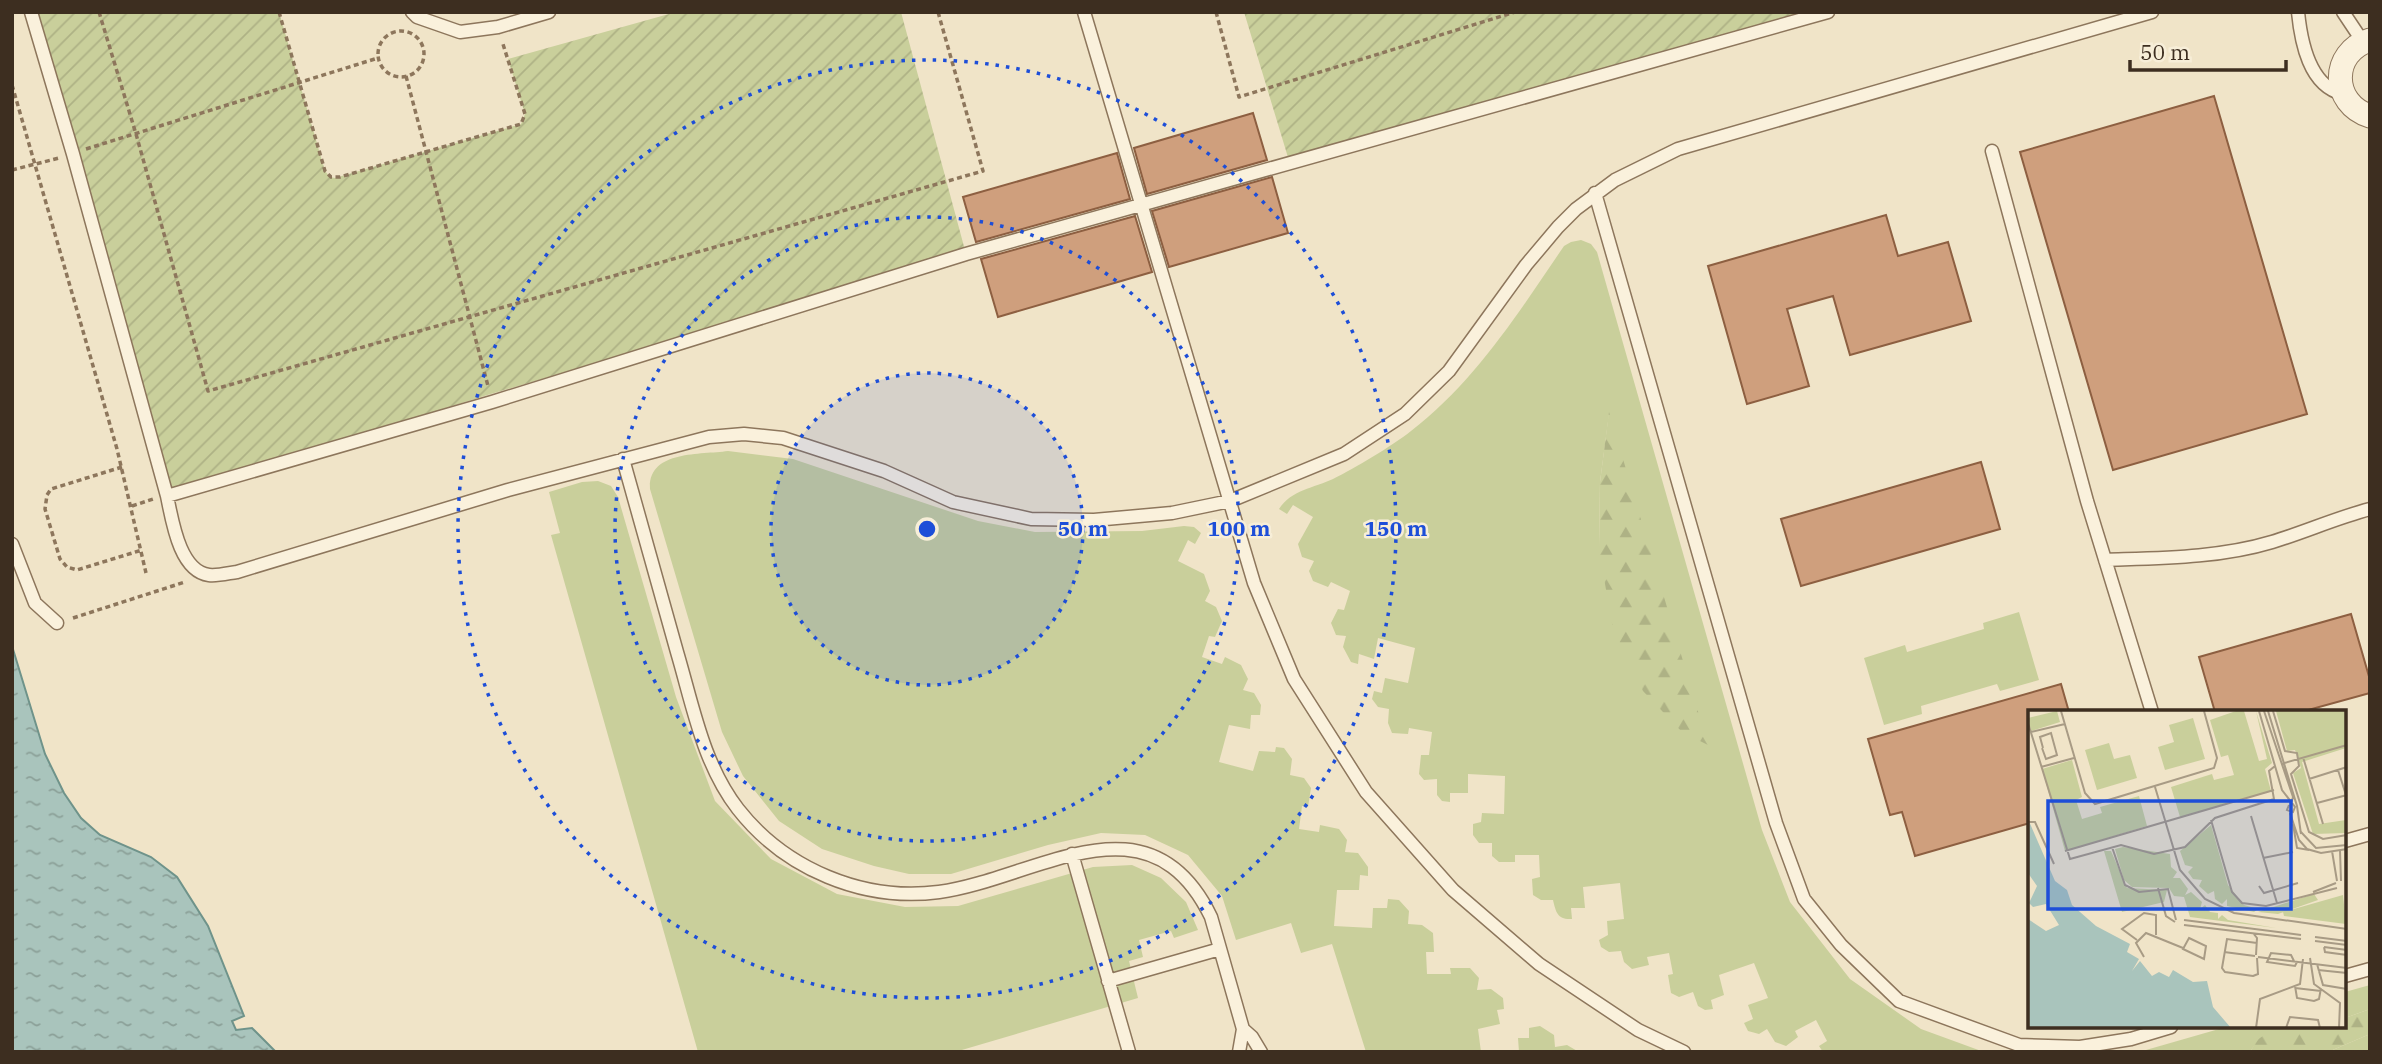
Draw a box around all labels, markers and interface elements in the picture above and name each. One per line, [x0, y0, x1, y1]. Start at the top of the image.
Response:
scale bar [2130, 28, 2286, 72]
text: 50 m [2140, 38, 2190, 66]
text: 50 m [1058, 514, 1108, 542]
text: 100 m [1207, 514, 1271, 542]
text: 150 m [1364, 514, 1428, 542]
centre of rings [915, 517, 939, 541]
inset map [2028, 710, 2347, 1029]

